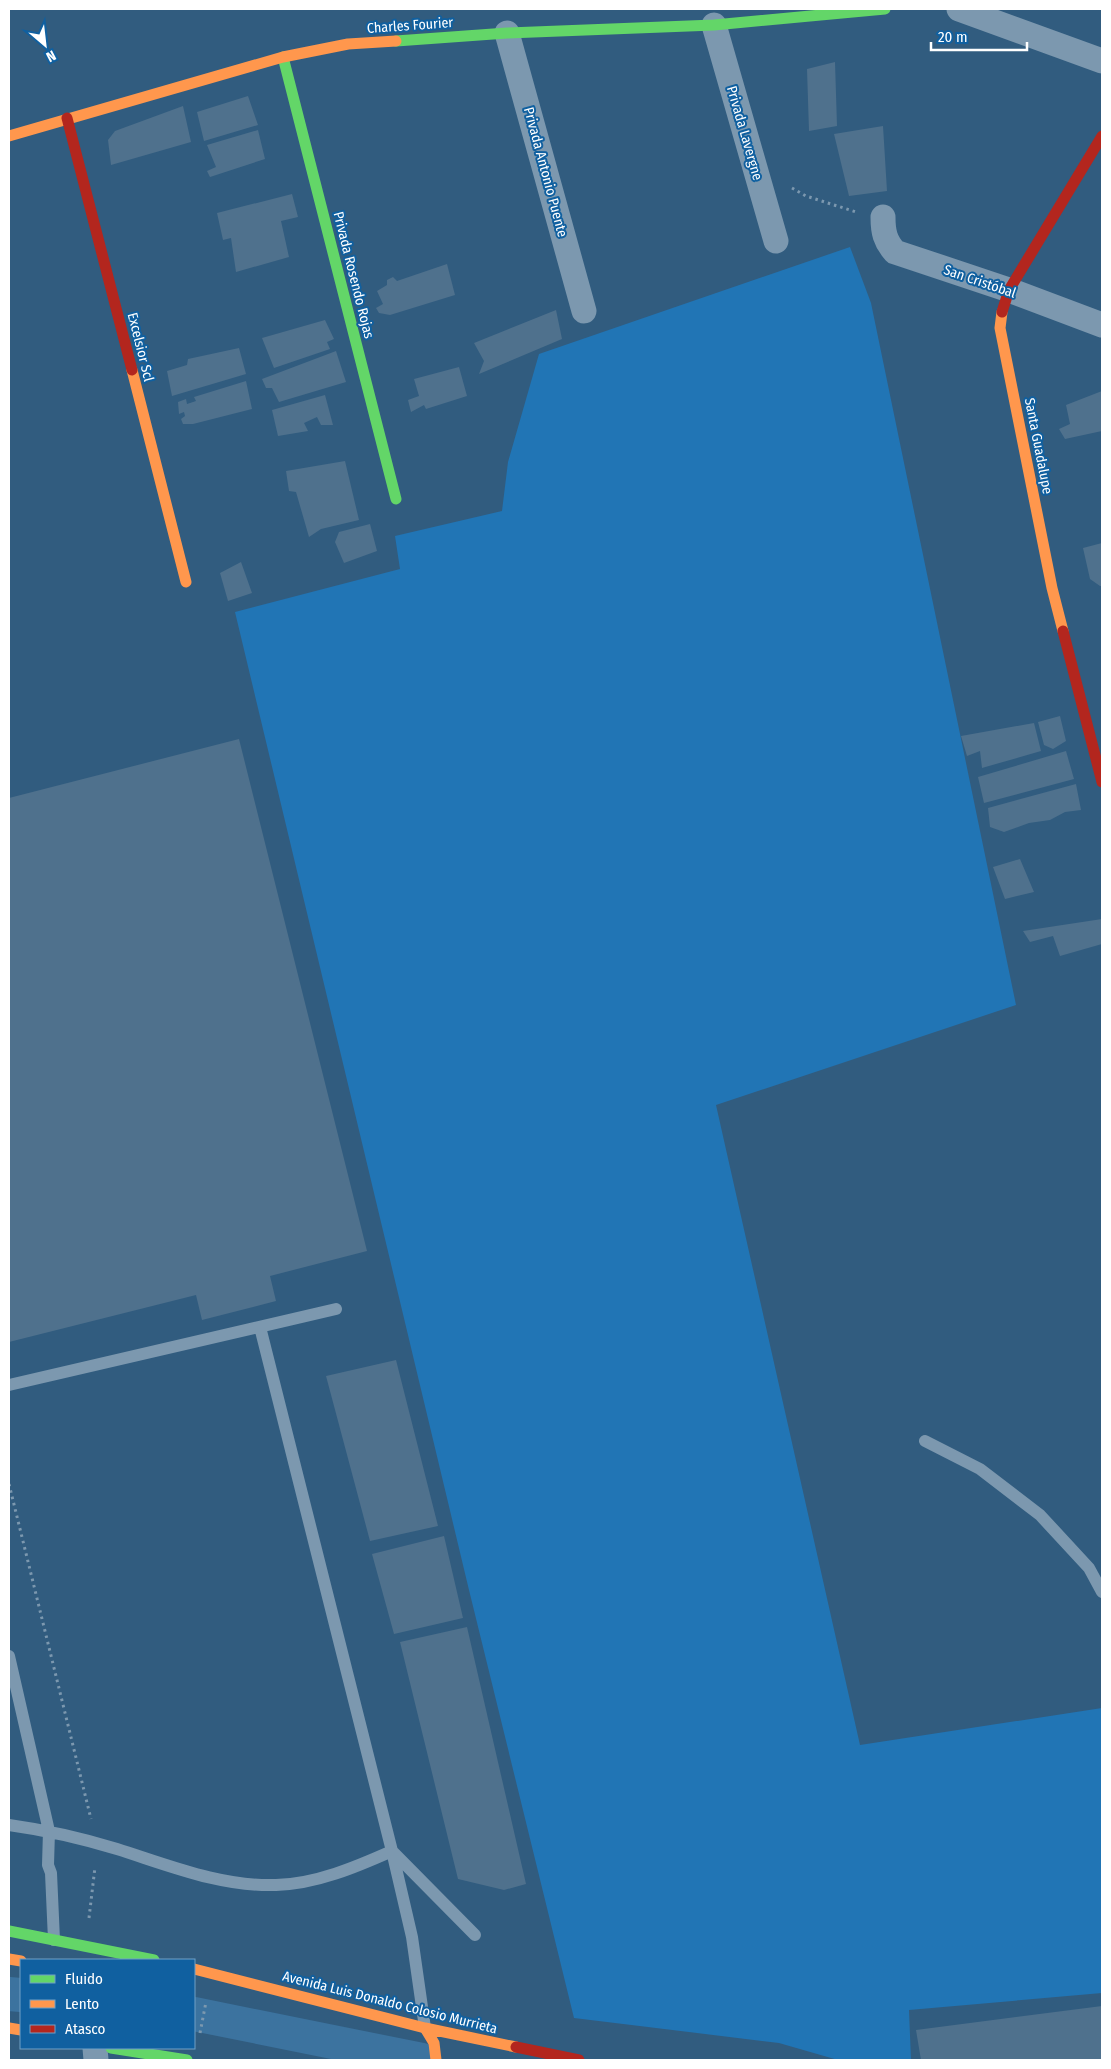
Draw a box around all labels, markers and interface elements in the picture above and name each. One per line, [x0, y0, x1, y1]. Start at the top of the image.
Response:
street label: Charles Fourier [366, 14, 454, 37]
north arrow [20, 20, 70, 70]
scale bar [931, 20, 1027, 52]
text: 20 m [938, 28, 968, 46]
text: N [43, 47, 59, 66]
street label: Privada Lavergne [723, 84, 766, 182]
street label: Privada Antonio Puente [520, 105, 571, 239]
street label: Privada Rosendo Rojas [330, 210, 378, 340]
street label: San Cristóbal [941, 261, 1018, 302]
street label: Excelsior Scl [124, 311, 157, 384]
street label: Santa Guadalupe [1021, 397, 1056, 496]
legend [20, 1959, 195, 2049]
street label: Avenida Luis Donaldo Colosio Murrieta [281, 1968, 499, 2037]
text: Fluido [65, 1970, 103, 1988]
text: Lento [65, 1995, 99, 2013]
text: Atasco [65, 2020, 105, 2038]

